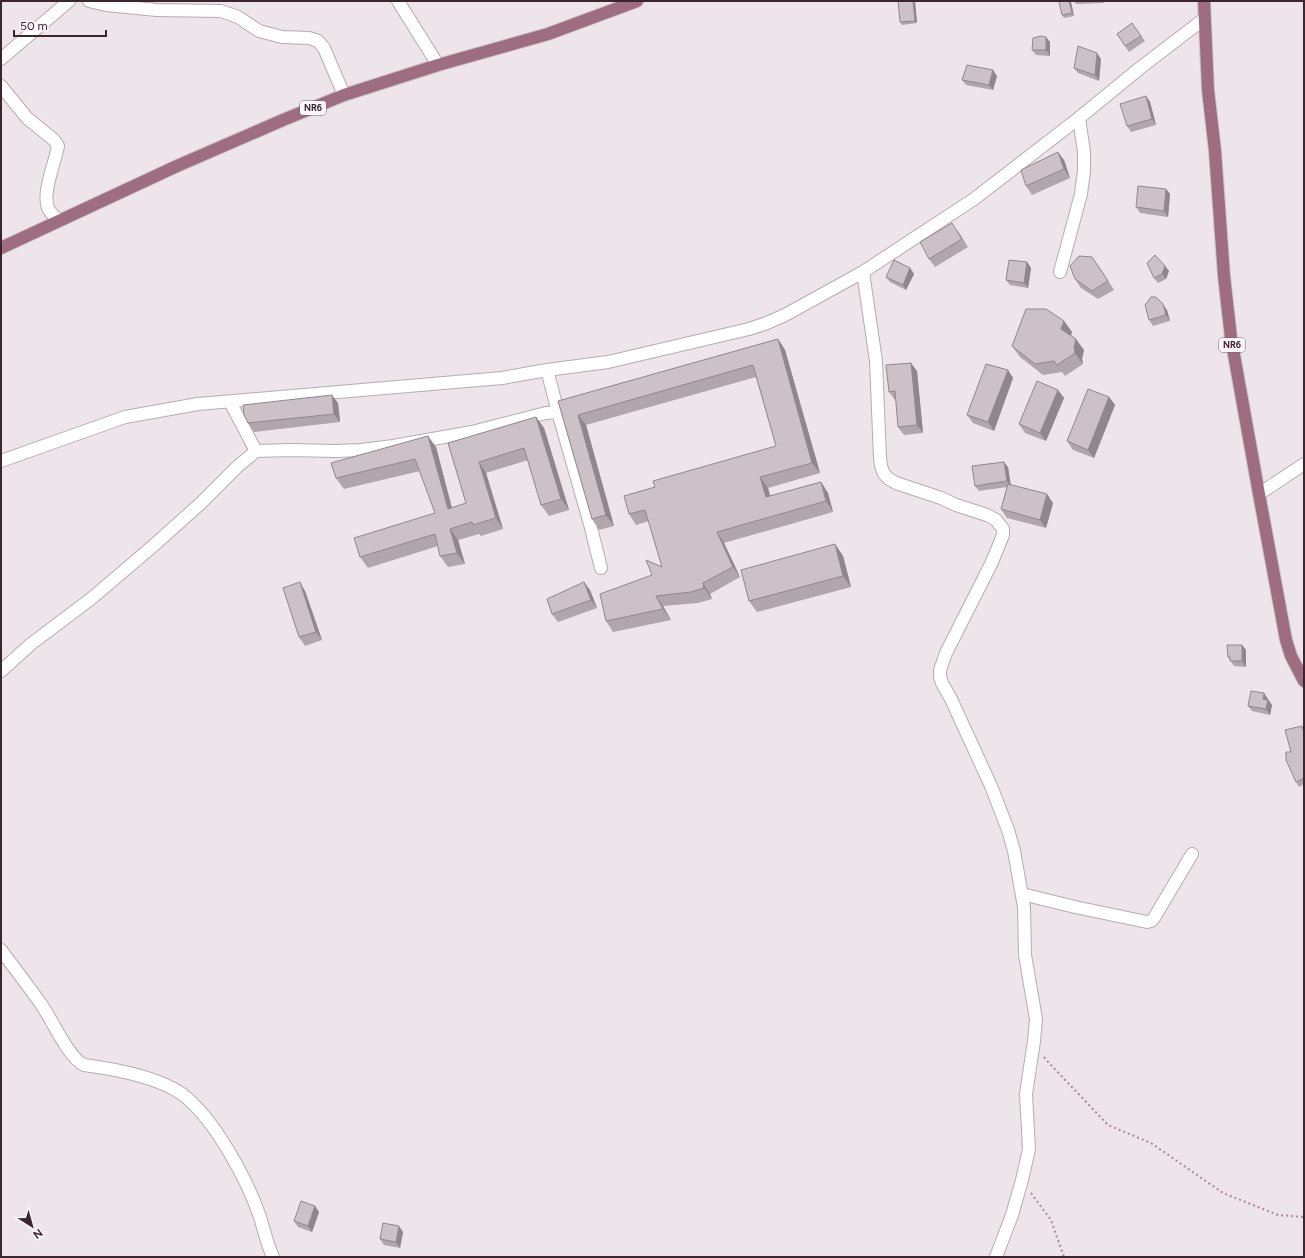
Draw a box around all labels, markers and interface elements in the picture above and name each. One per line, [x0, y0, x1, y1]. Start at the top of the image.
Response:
scale bar [14, 12, 106, 38]
text: 50 m [20, 19, 48, 33]
road number: NR6 [300, 101, 326, 115]
road number: NR6 [1219, 338, 1245, 352]
north arrow [12, 1206, 52, 1246]
text: N [30, 1226, 45, 1241]

